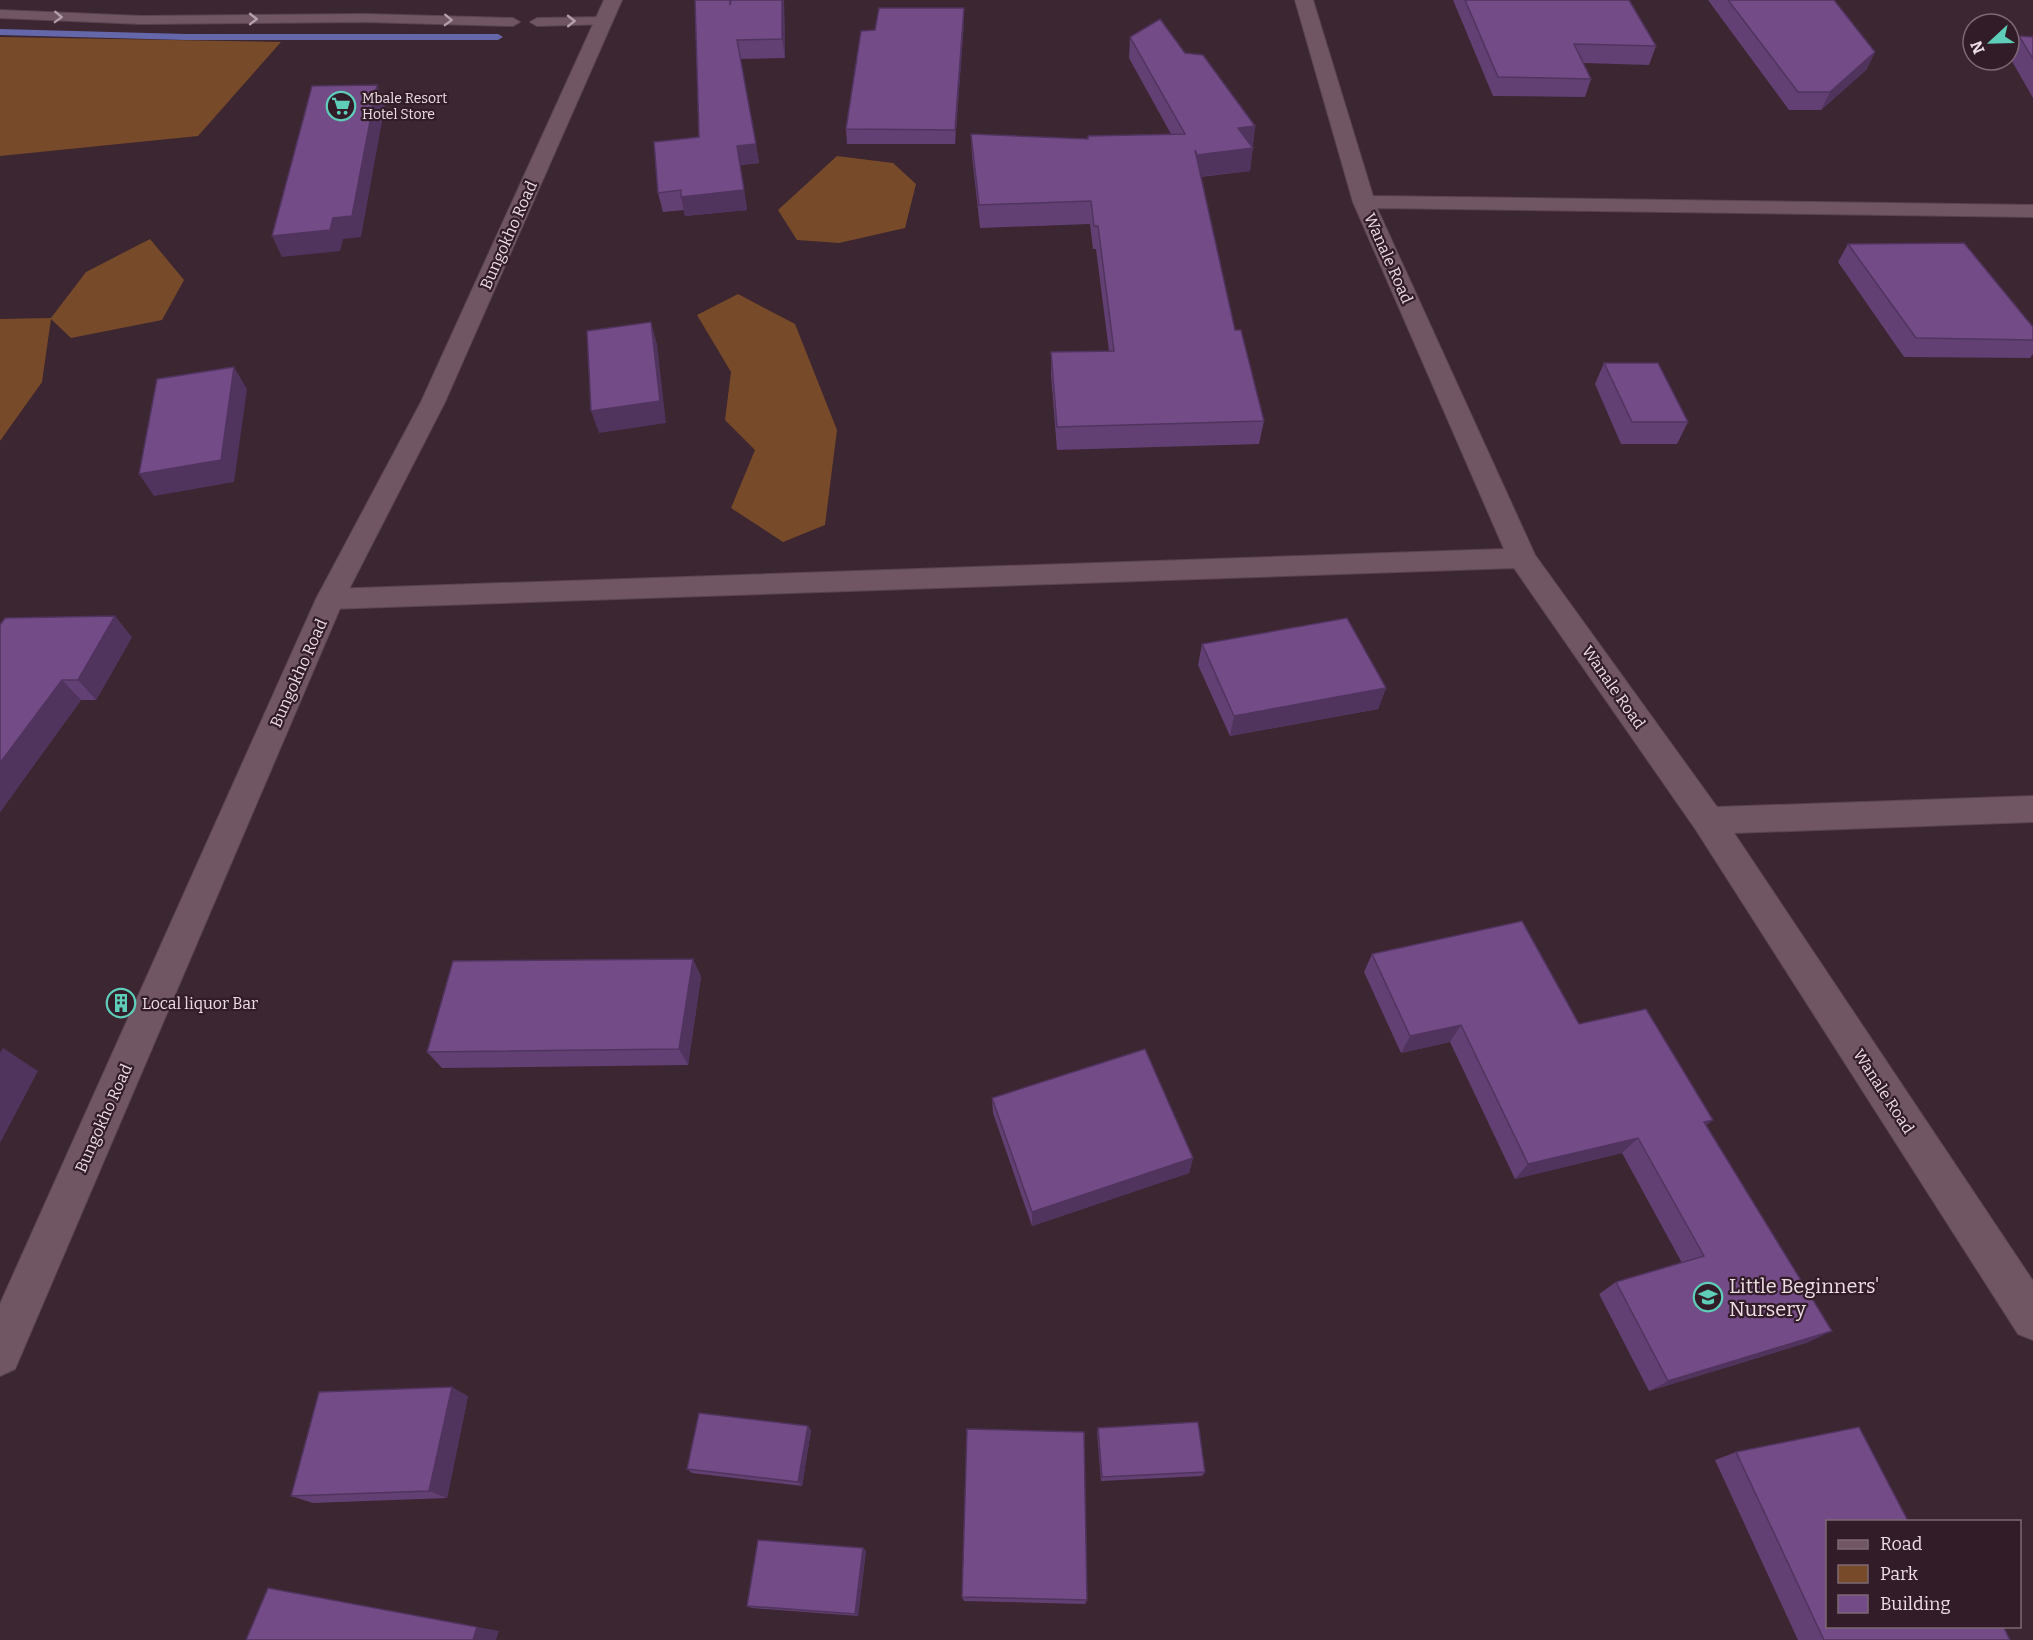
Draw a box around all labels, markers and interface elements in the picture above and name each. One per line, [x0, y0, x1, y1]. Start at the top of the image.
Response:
one-way arrow [54, 11, 63, 24]
north arrow [1961, 12, 2021, 72]
one-way arrow [249, 13, 258, 25]
one-way arrow [444, 14, 453, 27]
one-way arrow [566, 15, 575, 28]
text: N [1966, 38, 1989, 57]
supermarket icon: Mbale Resort Hotel Store [325, 90, 357, 122]
place label: Mbale Resort Hotel Store [362, 90, 447, 123]
street label: Bungokho Road [476, 178, 541, 292]
street label: Wanale Road [1360, 210, 1417, 307]
street label: Bungokho Road [266, 616, 331, 730]
street label: Wanale Road [1578, 642, 1649, 733]
building icon: Local liquor Bar [105, 987, 137, 1019]
place label: Local liquor Bar [142, 994, 258, 1013]
street label: Wanale Road [1849, 1045, 1918, 1137]
street label: Bungokho Road [71, 1061, 136, 1175]
place label: Little Beginners' Nursery [1729, 1274, 1879, 1321]
school or university icon: Little Beginners' Nursery [1692, 1281, 1724, 1313]
legend [1826, 1520, 2021, 1628]
text: Road [1880, 1533, 1923, 1555]
text: Park [1880, 1563, 1919, 1585]
text: Building [1880, 1593, 1951, 1615]

